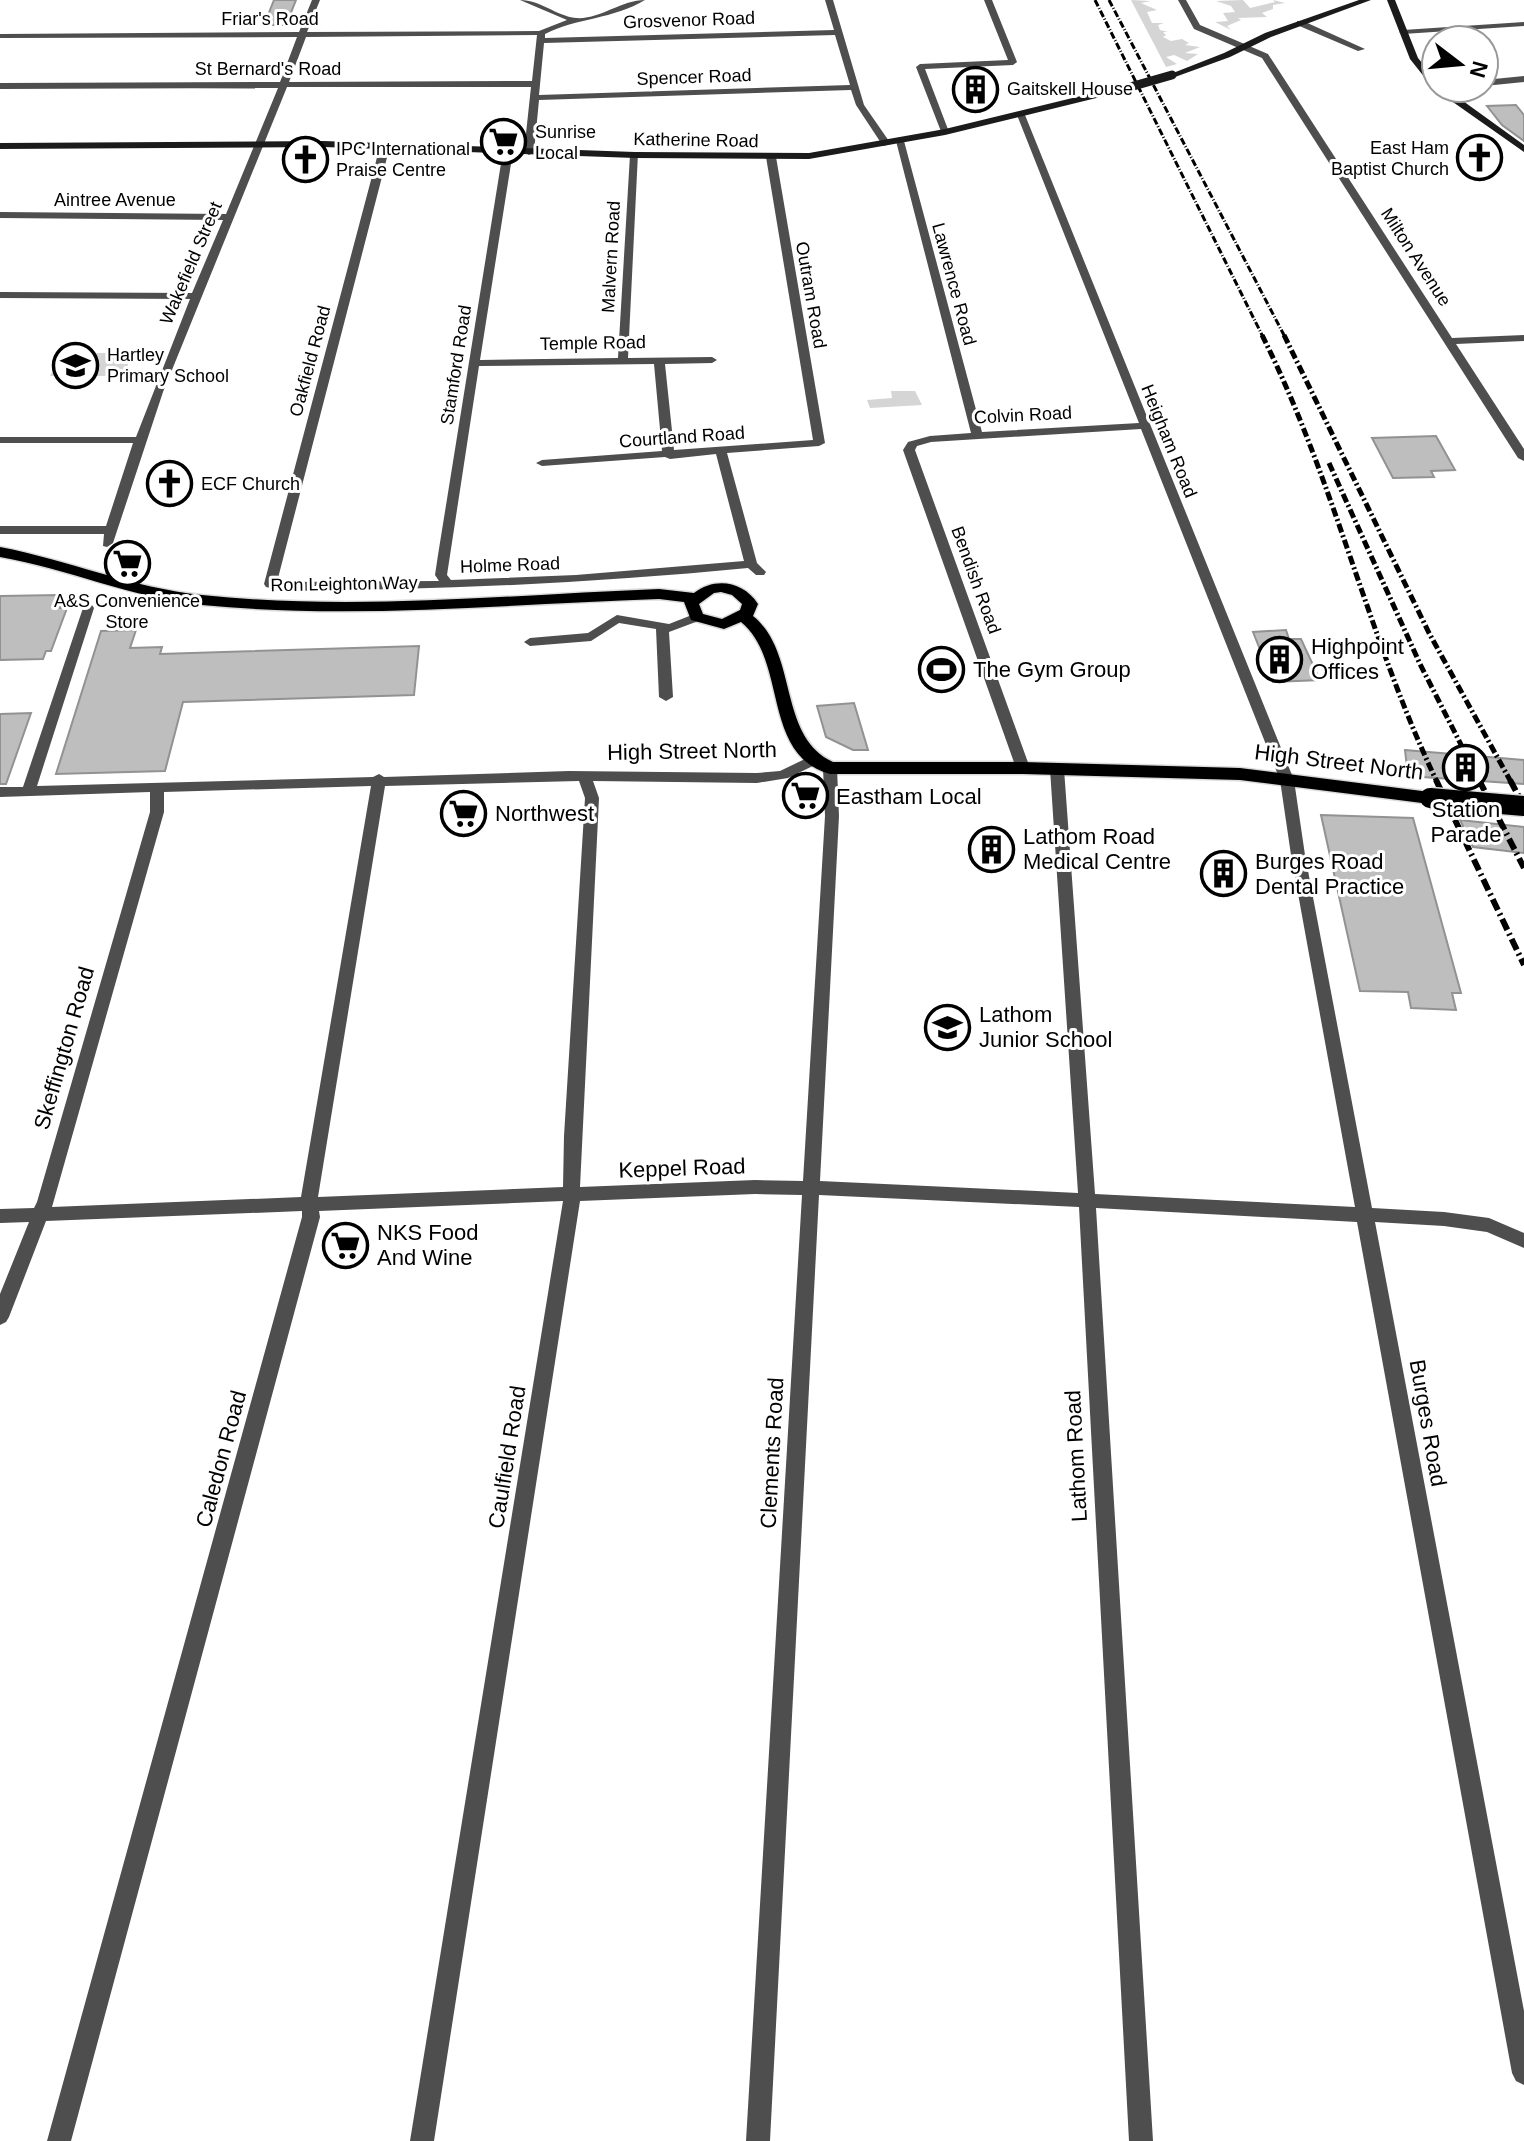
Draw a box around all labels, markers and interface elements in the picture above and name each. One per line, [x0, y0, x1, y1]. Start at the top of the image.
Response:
street label: Grosvenor Road [623, 8, 755, 32]
street label: Friar's Road [221, 9, 319, 29]
north arrow [1420, 24, 1500, 104]
text: N [1465, 58, 1493, 80]
street label: St Bernard's Road [195, 59, 341, 79]
street label: Spencer Road [636, 65, 752, 89]
building icon: Gaitskell House [952, 65, 1000, 113]
place label: Gaitskell House [1007, 79, 1133, 99]
supermarket icon: Sunrise Local [480, 118, 528, 166]
place label: Sunrise Local [535, 122, 596, 163]
street label: Katherine Road [633, 129, 759, 151]
church icon: East Ham Baptist Church [1456, 134, 1504, 182]
church icon: IPC International Praise Centre [281, 135, 329, 183]
place label: East Ham Baptist Church [1331, 138, 1449, 179]
place label: IPC International Praise Centre [336, 139, 470, 180]
street label: Aintree Avenue [54, 190, 176, 210]
street label: Wakefield Street [156, 199, 226, 327]
street label: Malvern Road [598, 201, 624, 313]
street label: Milton Avenue [1377, 204, 1455, 310]
street label: Lawrence Road [928, 221, 980, 347]
street label: Outram Road [792, 240, 830, 350]
street label: Oakfield Road [286, 303, 334, 419]
street label: Stamford Road [437, 304, 475, 426]
street label: Temple Road [540, 332, 646, 354]
school or university icon: Hartley Primary School [52, 341, 100, 389]
place label: Hartley Primary School [107, 345, 229, 386]
street label: Heigham Road [1137, 382, 1201, 500]
street label: Colvin Road [974, 402, 1072, 428]
street label: Courtland Road [618, 423, 746, 451]
church icon: ECF Church [146, 460, 194, 508]
place label: ECF Church [201, 474, 300, 494]
street label: Bendish Road [947, 523, 1005, 637]
supermarket icon: A&S Convenience Store [103, 539, 151, 587]
street label: Holme Road [460, 553, 560, 577]
street label: Ron Leighton Way [270, 573, 418, 595]
place label: A&S Convenience Store [54, 591, 200, 632]
place label: Highpoint Offices [1311, 634, 1404, 684]
building icon: Highpoint Offices [1256, 635, 1304, 683]
sports icon: The Gym Group [918, 645, 966, 693]
place label: The Gym Group [973, 657, 1131, 682]
street label: High Street North [607, 737, 777, 765]
street label: High Street North [1253, 739, 1425, 785]
building icon: Station Parade [1442, 744, 1490, 792]
supermarket icon: Eastham Local [781, 772, 829, 820]
place label: Eastham Local [836, 784, 982, 809]
supermarket icon: Northwest [440, 789, 488, 837]
place label: Station Parade [1431, 797, 1501, 847]
place label: Northwest [495, 801, 594, 826]
place label: Lathom Road Medical Centre [1023, 824, 1171, 874]
building icon: Lathom Road Medical Centre [968, 825, 1016, 873]
place label: Burges Road Dental Practice [1255, 849, 1404, 899]
building icon: Burges Road Dental Practice [1200, 850, 1248, 898]
street label: Skeffington Road [29, 964, 99, 1132]
place label: Lathom Junior School [979, 1002, 1112, 1052]
school or university icon: Lathom Junior School [924, 1003, 972, 1051]
street label: Keppel Road [618, 1153, 746, 1183]
place label: NKS Food And Wine [377, 1220, 479, 1270]
supermarket icon: NKS Food And Wine [322, 1221, 370, 1269]
street label: Burges Road [1405, 1358, 1451, 1488]
street label: Clements Road [756, 1377, 788, 1529]
street label: Caulfield Road [483, 1384, 531, 1530]
street label: Caledon Road [191, 1388, 251, 1530]
street label: Lathom Road [1060, 1389, 1092, 1523]

